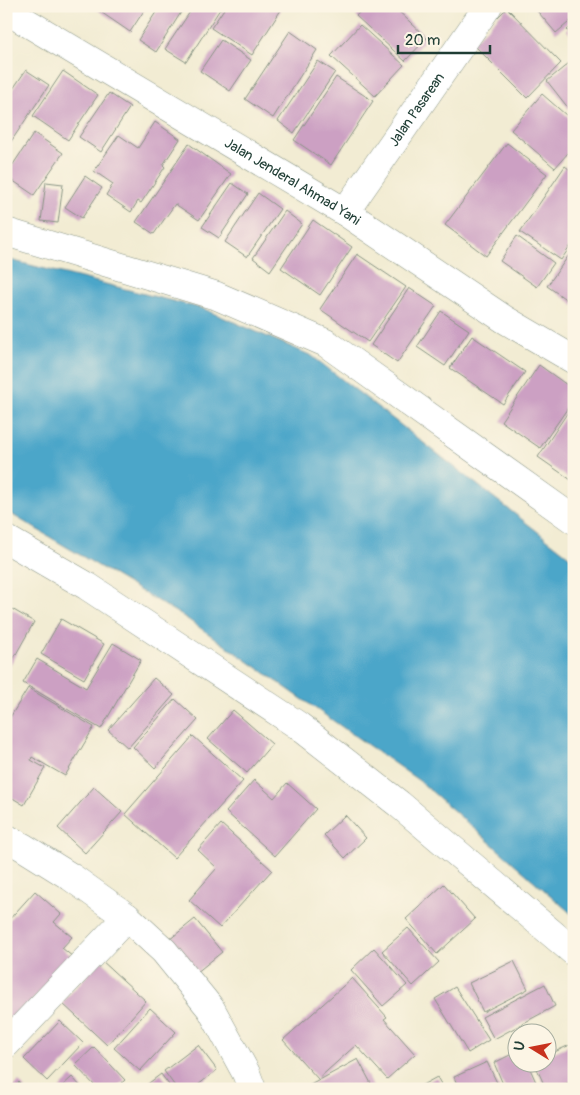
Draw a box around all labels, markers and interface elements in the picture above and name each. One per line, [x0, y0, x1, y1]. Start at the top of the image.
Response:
scale bar [398, 22, 490, 54]
text: 20 m [405, 31, 440, 50]
street label: Jalan Pasarean [385, 69, 448, 150]
street label: Jalan Jenderal Ahmad Yani [222, 134, 364, 229]
north arrow [508, 1022, 558, 1072]
text: U [511, 1040, 529, 1052]

